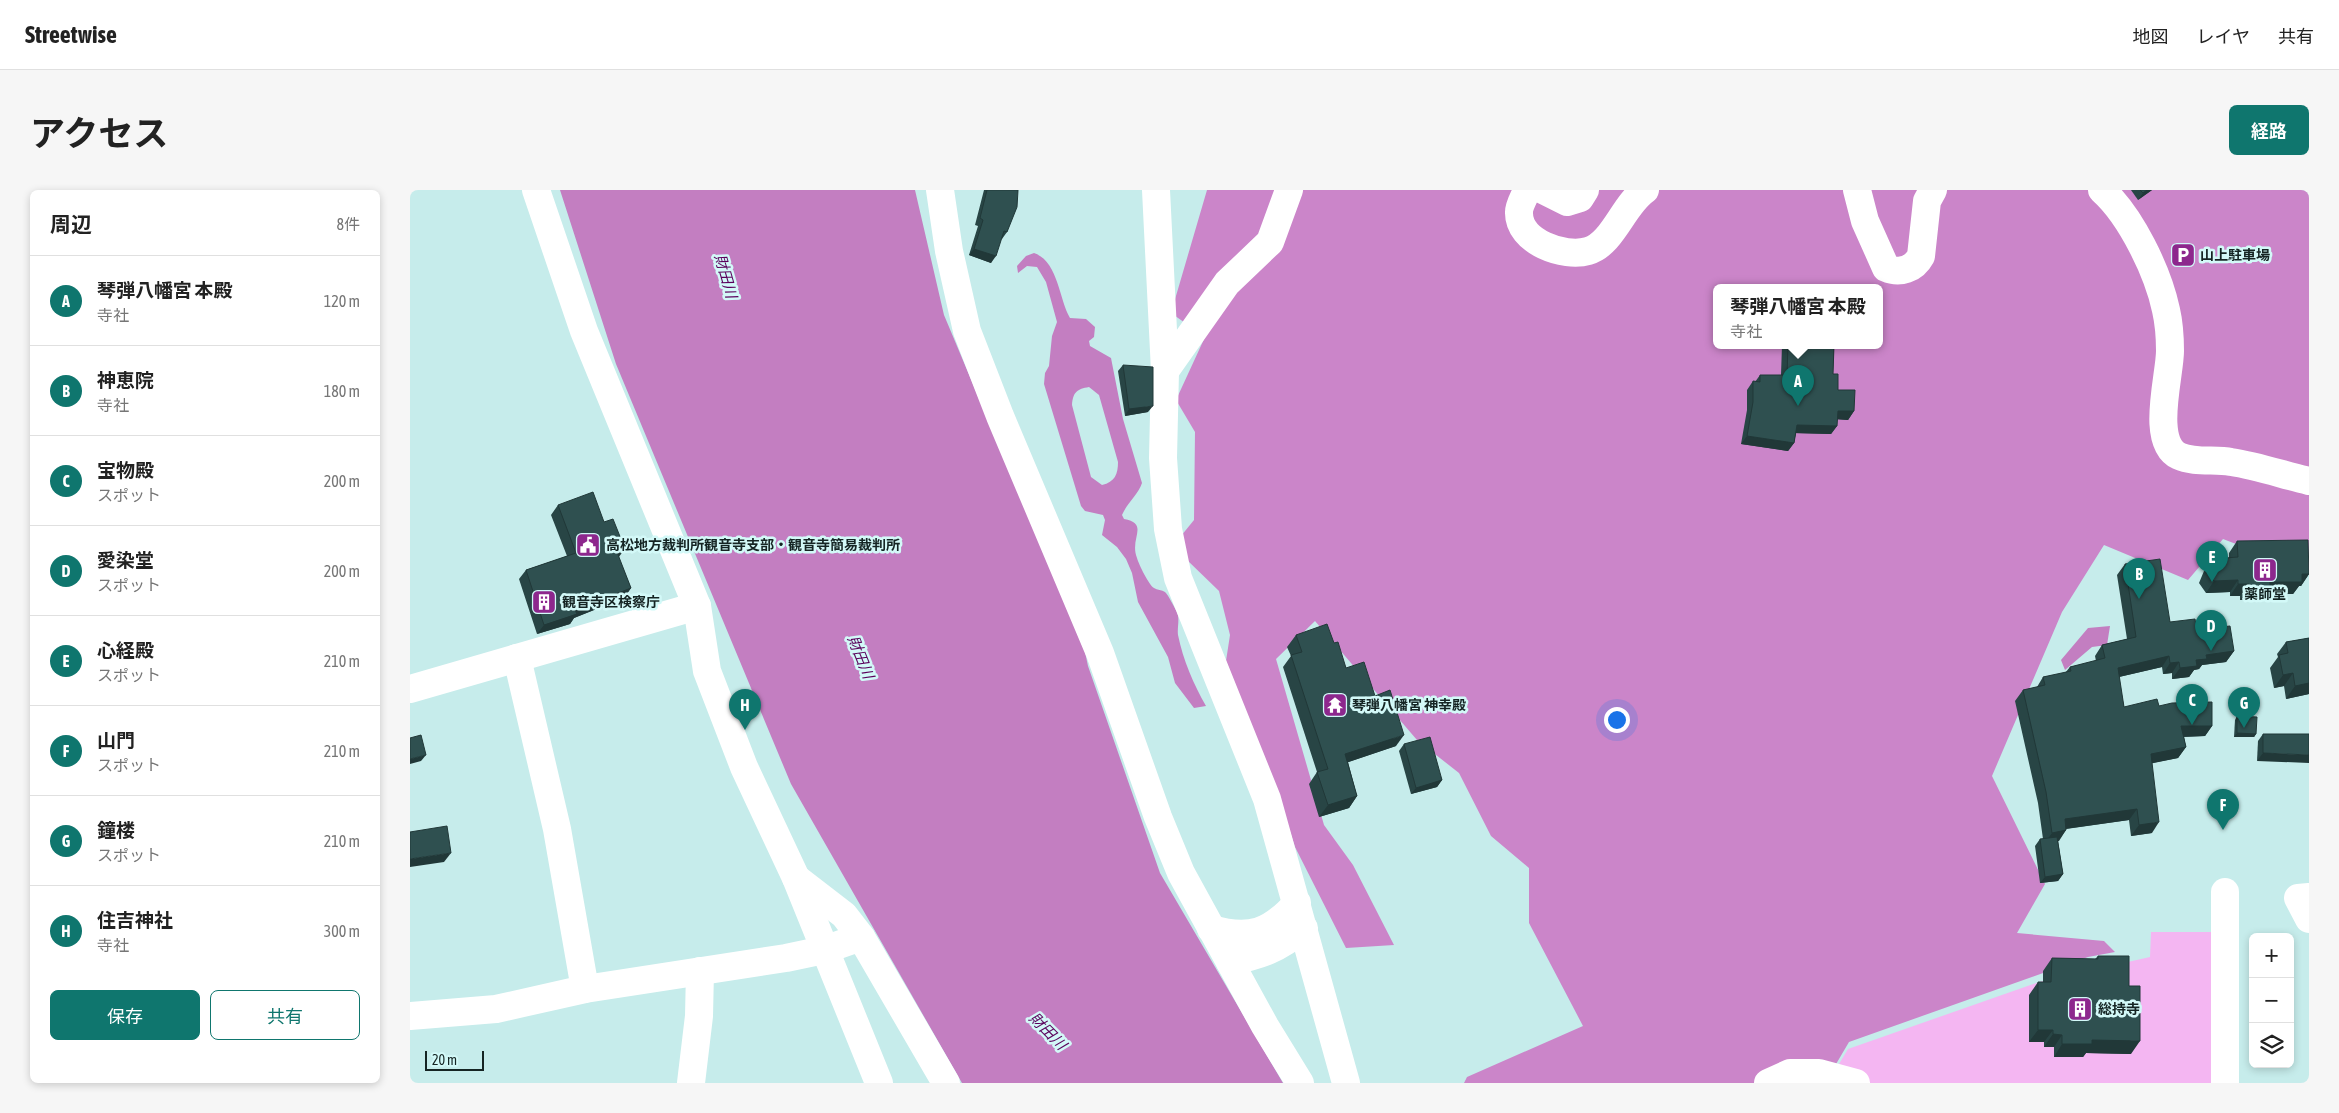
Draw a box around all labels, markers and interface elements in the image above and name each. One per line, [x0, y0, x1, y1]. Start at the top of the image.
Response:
text: Streetwise [25, 21, 117, 48]
text: 地図 [2133, 26, 2169, 47]
text: レイヤ [2197, 26, 2250, 47]
text: 共有 [2278, 26, 2314, 47]
button: 経路 [2229, 105, 2309, 155]
text: アクセス [30, 113, 168, 153]
text: 周辺 [50, 212, 92, 236]
text: 8件 [336, 215, 360, 233]
parking icon: 山上駐車場 [2170, 242, 2196, 268]
place label: 山上駐車場 [2200, 247, 2270, 263]
water label: 財田川 [712, 252, 741, 302]
text: 琴弾八幡宮 本殿 [97, 279, 233, 301]
popup [1713, 284, 1883, 349]
text: A [62, 292, 70, 310]
text: 120 m [324, 292, 360, 310]
text: 琴弾八幡宮 本殿 [1730, 295, 1866, 317]
text: 寺社 [97, 306, 129, 324]
text: 寺社 [1730, 322, 1762, 340]
pin: A [1782, 365, 1814, 406]
text: 神恵院 [97, 369, 154, 391]
text: B [62, 382, 70, 400]
text: 180 m [324, 382, 360, 400]
text: 寺社 [97, 396, 129, 414]
text: 宝物殿 [97, 459, 154, 481]
text: C [62, 472, 70, 490]
text: 200 m [324, 472, 360, 490]
text: スポット [97, 486, 161, 504]
public building icon: 高松地方裁判所観音寺支部・観音寺簡易裁判所 [575, 532, 601, 558]
place label: 高松地方裁判所観音寺支部・観音寺簡易裁判所 [606, 537, 900, 553]
pin: E [2196, 541, 2228, 582]
text: 愛染堂 [97, 549, 154, 571]
building icon: 薬師堂 [2252, 557, 2278, 583]
pin: B [2123, 558, 2155, 599]
text: D [62, 562, 70, 580]
text: 200 m [324, 562, 360, 580]
text: スポット [97, 576, 161, 594]
place label: 薬師堂 [2244, 586, 2286, 602]
building icon: 観音寺区検察庁 [531, 589, 557, 615]
place label: 観音寺区検察庁 [562, 594, 660, 610]
pin: D [2195, 610, 2227, 651]
water label: 財田川 [845, 633, 878, 683]
text: 心経殿 [97, 639, 154, 661]
text: E [63, 652, 69, 670]
text: 210 m [324, 652, 360, 670]
text: スポット [97, 666, 161, 684]
pin: C [2176, 684, 2208, 725]
pin: G [2228, 687, 2260, 728]
pin: H [729, 689, 761, 730]
temple icon: 琴弾八幡宮 神幸殿 [1322, 692, 1348, 718]
place label: 琴弾八幡宮 神幸殿 [1352, 697, 1466, 713]
your location [1604, 707, 1630, 733]
text: 山門 [97, 729, 135, 751]
text: F [63, 742, 69, 760]
text: 210 m [324, 742, 360, 760]
text: スポット [97, 756, 161, 774]
pin: F [2207, 789, 2239, 830]
text: 鐘楼 [97, 819, 135, 841]
text: G [62, 832, 70, 850]
text: 210 m [324, 832, 360, 850]
text: スポット [97, 846, 161, 864]
text: 住吉神社 [97, 909, 173, 931]
text: H [61, 922, 71, 940]
text: 300 m [324, 922, 360, 940]
map controls [2249, 933, 2294, 1068]
button: + [2249, 933, 2294, 978]
text: 寺社 [97, 936, 129, 954]
button: − [2249, 978, 2294, 1023]
button: 保存 [50, 990, 200, 1040]
button: 共有 [210, 990, 360, 1040]
building icon: 総持寺 [2067, 996, 2093, 1022]
place label: 総持寺 [2098, 1001, 2140, 1017]
water label: 財田川 [1026, 1009, 1071, 1054]
button: layers [2249, 1023, 2294, 1068]
scale bar [425, 1048, 484, 1071]
text: 20 m [432, 1052, 457, 1068]

